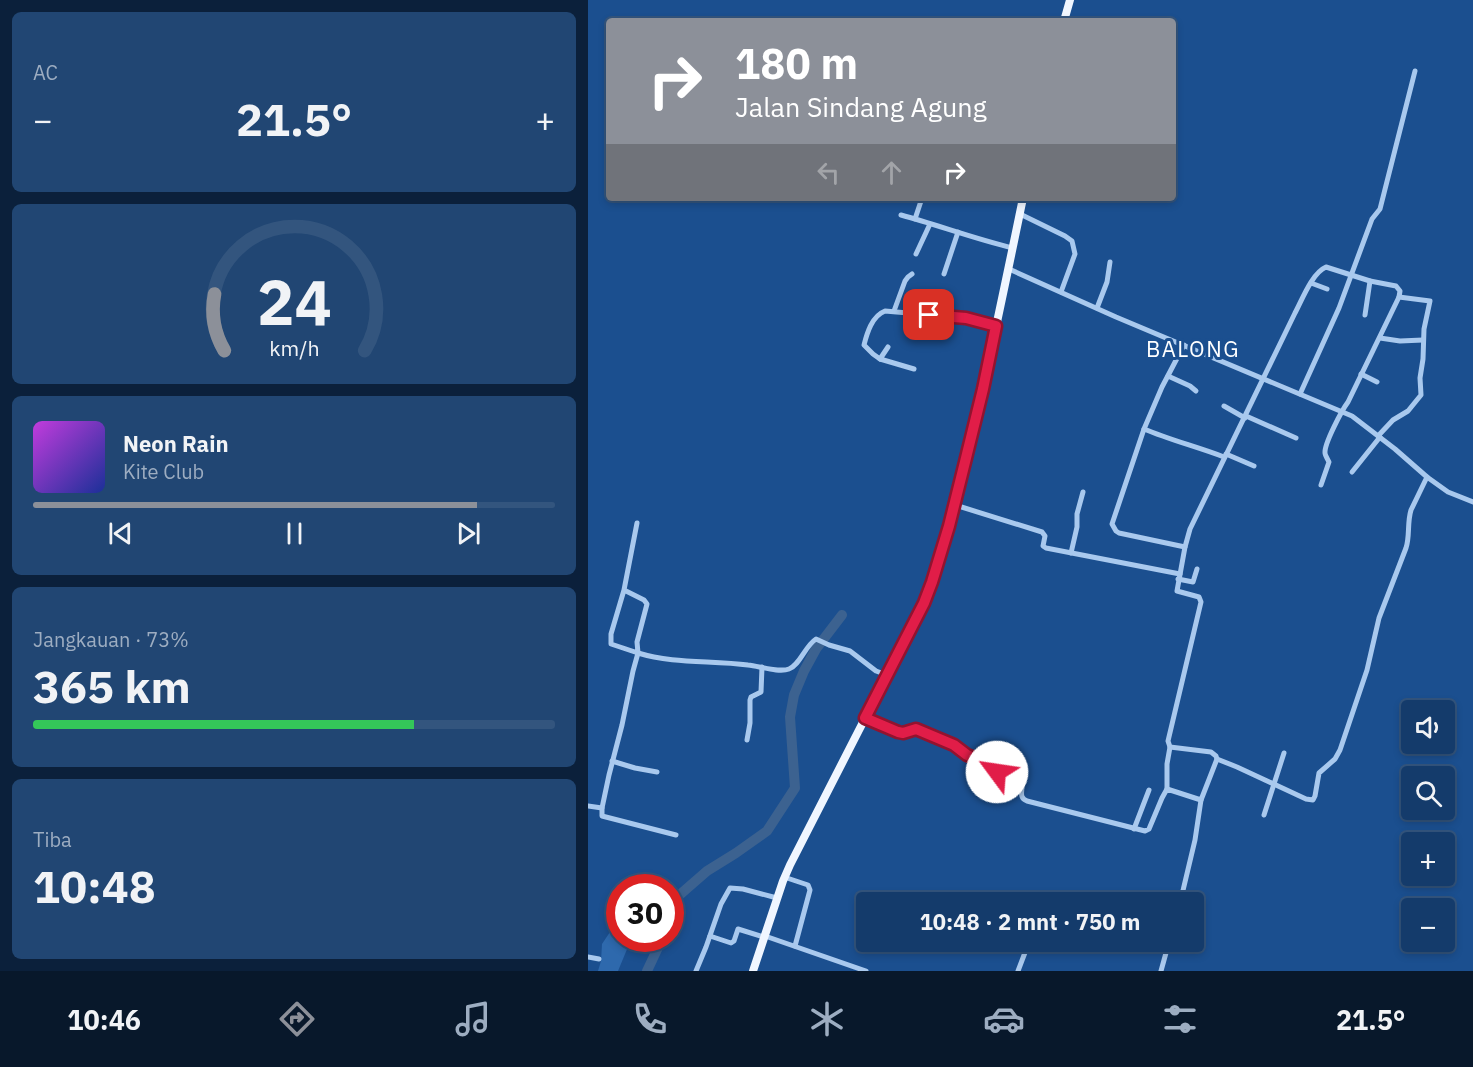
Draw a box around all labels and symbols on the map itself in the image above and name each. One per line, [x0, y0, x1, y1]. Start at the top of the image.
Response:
pin [903, 289, 954, 340]
district label: BALONG [1146, 334, 1240, 363]
position arrow [965, 740, 1029, 804]
speed limit sign: 30 [606, 874, 684, 952]

